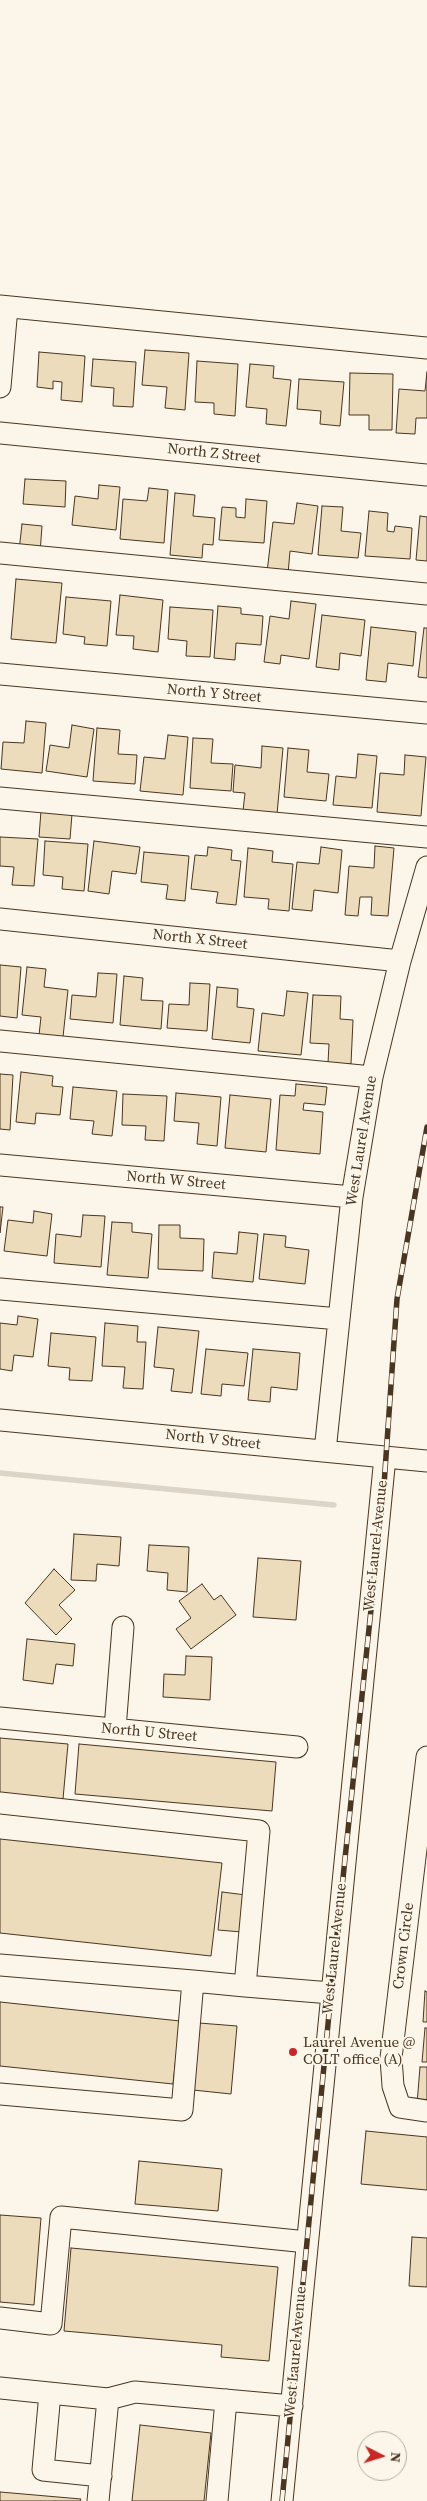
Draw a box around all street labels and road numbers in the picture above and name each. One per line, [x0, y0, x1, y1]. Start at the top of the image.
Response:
street label: North Z Street [167, 440, 261, 468]
street label: North Y Street [166, 681, 262, 707]
street label: North X Street [152, 926, 248, 954]
street label: West Laurel Avenue [343, 1074, 381, 1208]
street label: North W Street [126, 1168, 226, 1194]
street label: North V Street [165, 1426, 261, 1454]
street label: West Laurel Avenue [360, 1479, 392, 1613]
street label: North U Street [100, 1720, 198, 1746]
street label: West Laurel Avenue [319, 1882, 351, 2016]
street label: Crown Circle [390, 1902, 418, 1990]
street label: West Laurel Avenue [281, 2285, 311, 2419]

